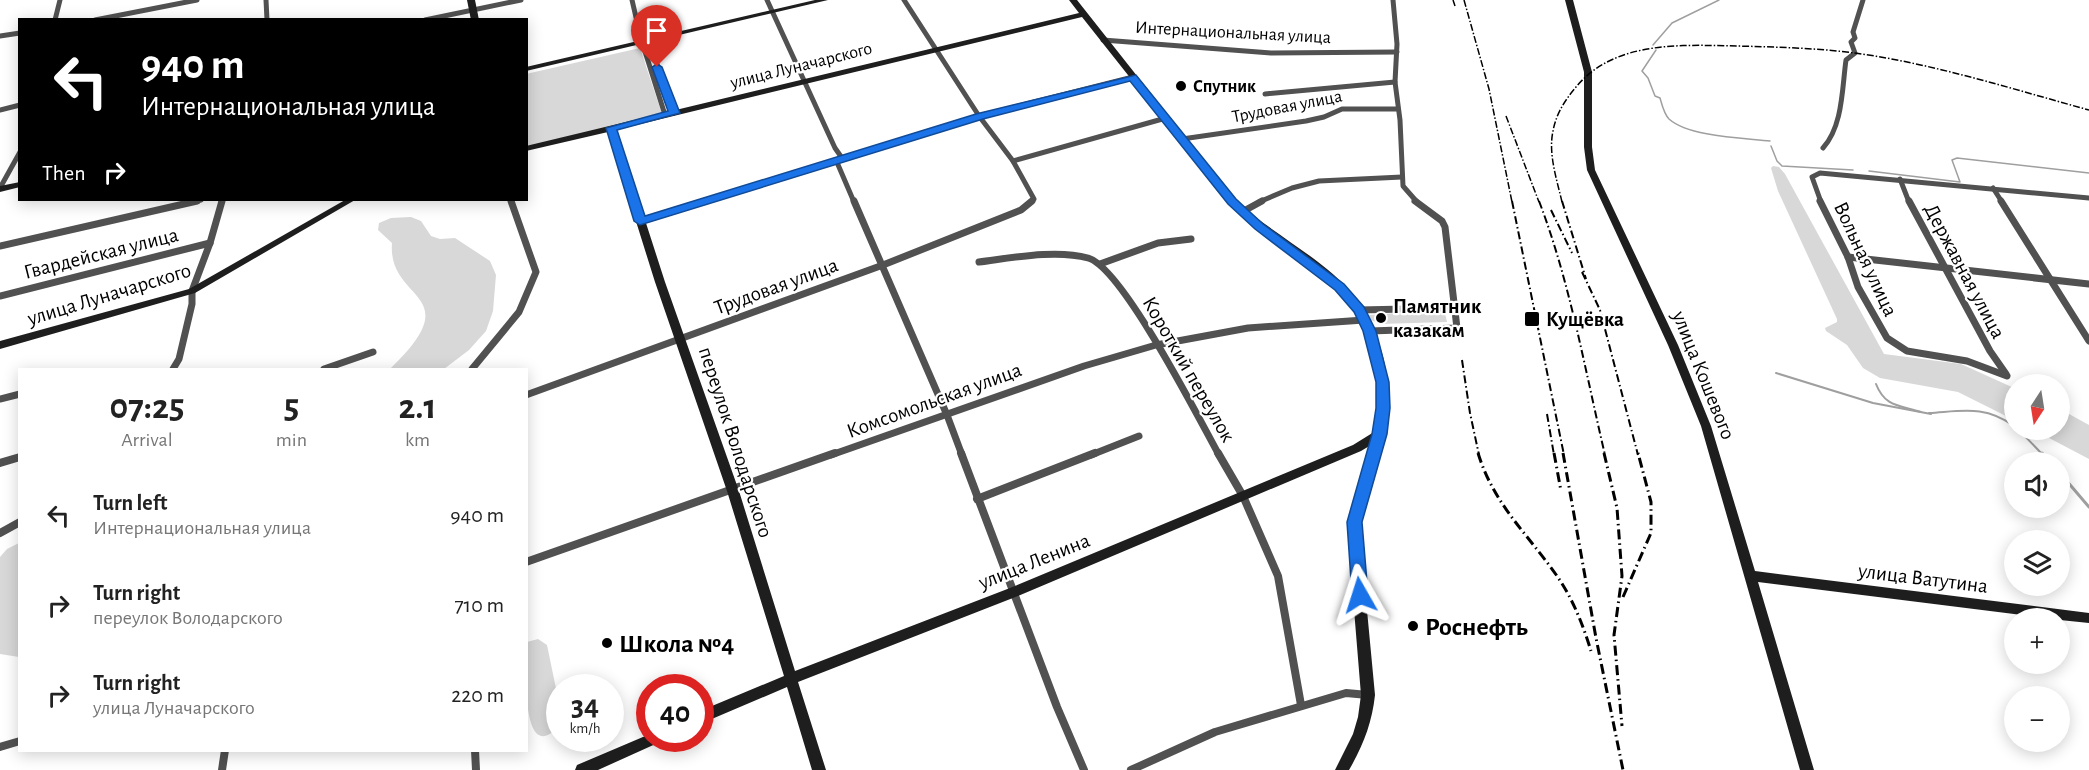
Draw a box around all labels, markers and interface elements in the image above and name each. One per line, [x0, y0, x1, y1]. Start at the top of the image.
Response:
pin [631, 5, 682, 67]
icon: arrive [640, 14, 673, 47]
street label: Интернациональная улица [1134, 19, 1331, 47]
street label: улица Луначарского [728, 40, 874, 93]
icon: left [42, 42, 120, 120]
text: 940 m [141, 44, 245, 86]
place label: Спутник [1193, 78, 1256, 96]
marker: Спутник [1174, 79, 1188, 93]
street label: Трудовая улица [1231, 87, 1344, 126]
text: Интернациональная улица [141, 93, 435, 120]
icon: right [98, 156, 131, 189]
text: Then [42, 162, 86, 184]
street label: Вольная улица [1830, 199, 1901, 320]
street label: Державная улица [1920, 200, 2009, 343]
street label: Гвардейская улица [22, 224, 181, 283]
street label: Трудовая улица [711, 254, 841, 319]
street label: улица Луначарского [24, 260, 193, 330]
street label: Короткий переулок [1138, 293, 1239, 446]
place label: Памятник казакам [1393, 296, 1482, 341]
street label: улица Кошевого [1668, 307, 1739, 442]
place label: Кущёвка [1546, 309, 1624, 330]
marker: Кущёвка [1523, 310, 1541, 328]
marker: Памятник казакам [1374, 311, 1388, 325]
street label: переулок Володарского [695, 344, 776, 540]
street label: Комсомольская улица [844, 359, 1025, 442]
north arrow [2004, 374, 2070, 440]
map controls [2004, 374, 2070, 752]
text: 07:25 [109, 389, 184, 425]
text: 5 [284, 389, 299, 425]
text: 2.1 [398, 389, 437, 425]
text: Arrival [121, 430, 173, 450]
text: min [276, 430, 307, 450]
text: km [405, 430, 430, 450]
button: sound [2004, 452, 2070, 518]
text: Turn left [93, 492, 167, 514]
icon: left [42, 499, 75, 532]
text: 940 m [450, 504, 504, 526]
text: Интернациональная улица [93, 518, 311, 538]
street label: улица Ленина [975, 529, 1093, 594]
button: layers [2004, 530, 2070, 596]
street label: улица Ватутина [1856, 560, 1989, 597]
position arrow [1328, 563, 1392, 627]
text: Turn right [93, 582, 180, 604]
icon: right [42, 589, 75, 622]
text: 710 m [454, 594, 504, 616]
text: переулок Володарского [93, 608, 283, 628]
button: + [2004, 608, 2070, 674]
place label: Роснефть [1425, 614, 1528, 640]
marker: Роснефть [1406, 619, 1420, 633]
place label: Школа №4 [619, 631, 734, 657]
marker: Школа №4 [600, 636, 614, 650]
text: Turn right [93, 672, 180, 694]
speed limit sign: 40 [636, 674, 714, 752]
icon: right [42, 679, 75, 712]
text: 220 m [451, 684, 504, 706]
button: − [2004, 686, 2070, 752]
text: 34 [571, 691, 599, 721]
text: улица Луначарского [93, 698, 255, 718]
text: km/h [570, 721, 600, 736]

